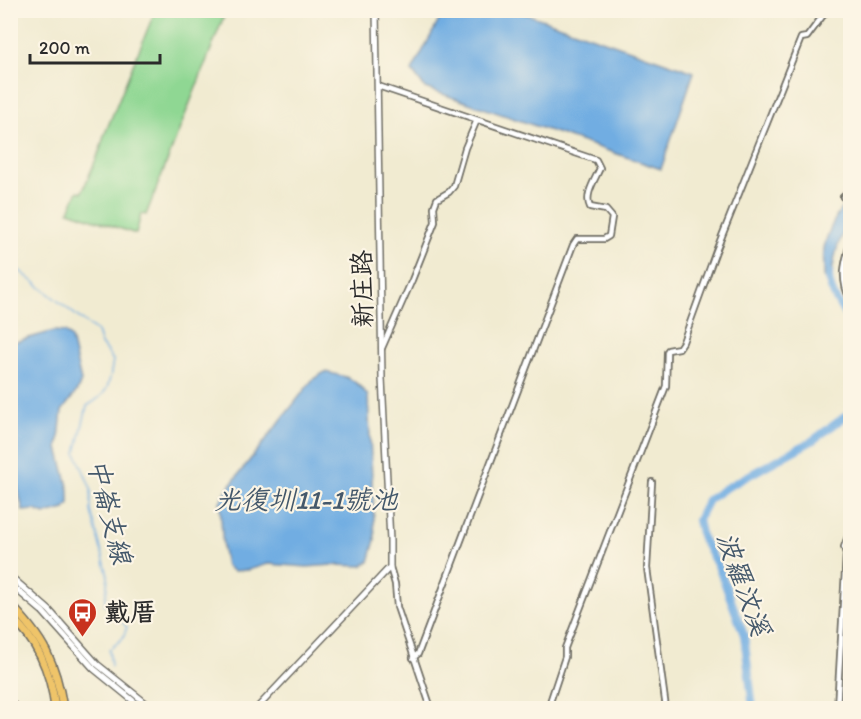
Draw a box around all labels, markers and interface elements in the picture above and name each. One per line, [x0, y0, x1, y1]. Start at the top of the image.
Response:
scale bar [30, 27, 160, 65]
text: 200 m [39, 37, 90, 59]
street label: 新庄路 [345, 250, 379, 328]
water label: 中崙支線 [81, 455, 140, 569]
water label: 光復圳11-1號池 [214, 483, 399, 516]
water label: 波羅汶溪 [710, 528, 779, 642]
bus stop icon: 戴厝 [67, 596, 99, 638]
place label: 戴厝 [104, 596, 156, 628]

